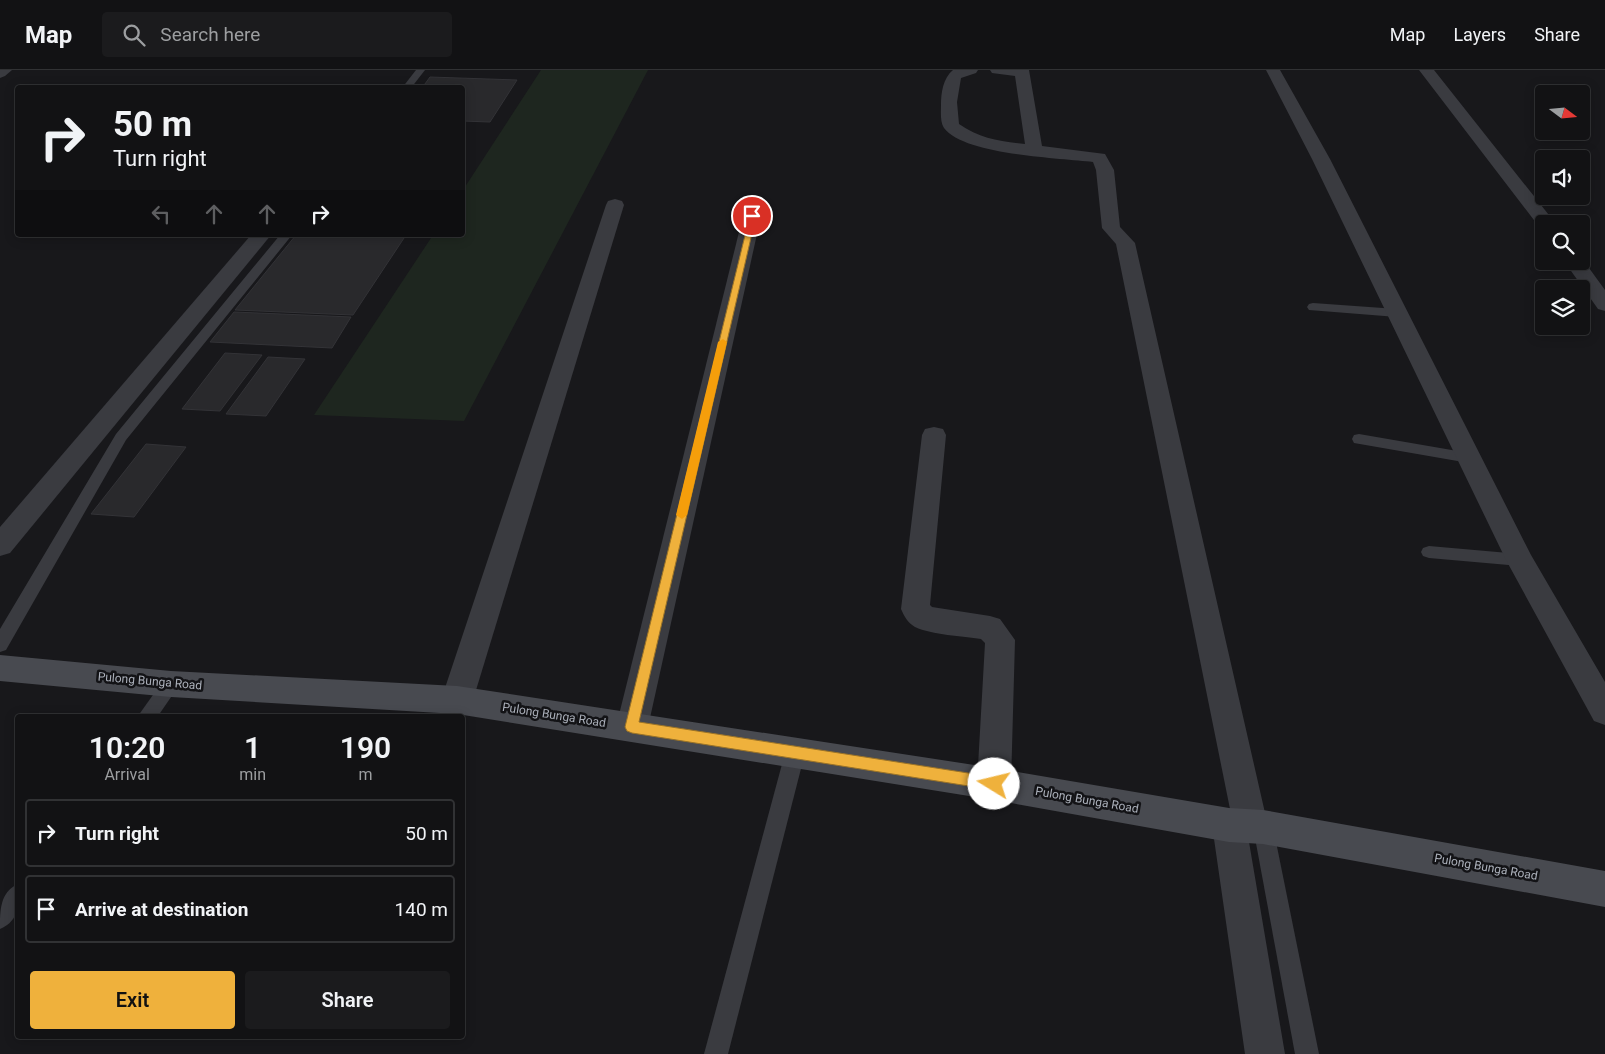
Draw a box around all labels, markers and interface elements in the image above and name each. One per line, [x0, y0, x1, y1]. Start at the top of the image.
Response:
search box [102, 12, 452, 57]
text: Map [25, 21, 72, 49]
icon: search [120, 21, 148, 49]
text: Search here [160, 23, 260, 46]
text: Map [1390, 24, 1425, 45]
text: Layers [1453, 24, 1506, 45]
text: Share [1534, 24, 1580, 45]
north arrow [1535, 85, 1590, 140]
map controls [1535, 85, 1590, 335]
text: 50 m [113, 104, 192, 145]
icon: right [30, 105, 95, 170]
text: Turn right [113, 146, 207, 171]
button: sound [1535, 150, 1590, 205]
pin [731, 195, 773, 237]
icon: left [147, 200, 175, 228]
icon: ahead [200, 200, 228, 228]
icon: ahead [253, 200, 281, 228]
icon: right [306, 200, 334, 228]
icon: arrive [738, 202, 766, 230]
button: search [1535, 215, 1590, 270]
button: layers [1535, 280, 1590, 335]
street label: Pulong Bunga Road [97, 669, 203, 693]
street label: Pulong Bunga Road [501, 700, 607, 730]
text: 10:20 [89, 730, 166, 765]
text: 1 [244, 730, 261, 765]
text: 190 [340, 730, 391, 765]
position arrow [967, 757, 1019, 809]
text: Arrival [104, 765, 150, 784]
text: min [239, 765, 266, 784]
text: m [358, 765, 373, 784]
street label: Pulong Bunga Road [1034, 784, 1140, 816]
icon: right [32, 819, 60, 847]
text: Turn right [75, 822, 159, 845]
text: 50 m [405, 822, 448, 845]
street label: Pulong Bunga Road [1433, 851, 1539, 883]
icon: arrive [32, 895, 60, 923]
text: Arrive at destination [75, 898, 248, 921]
text: 140 m [395, 898, 448, 921]
button: Exit [30, 971, 235, 1029]
button: Share [245, 971, 450, 1029]

